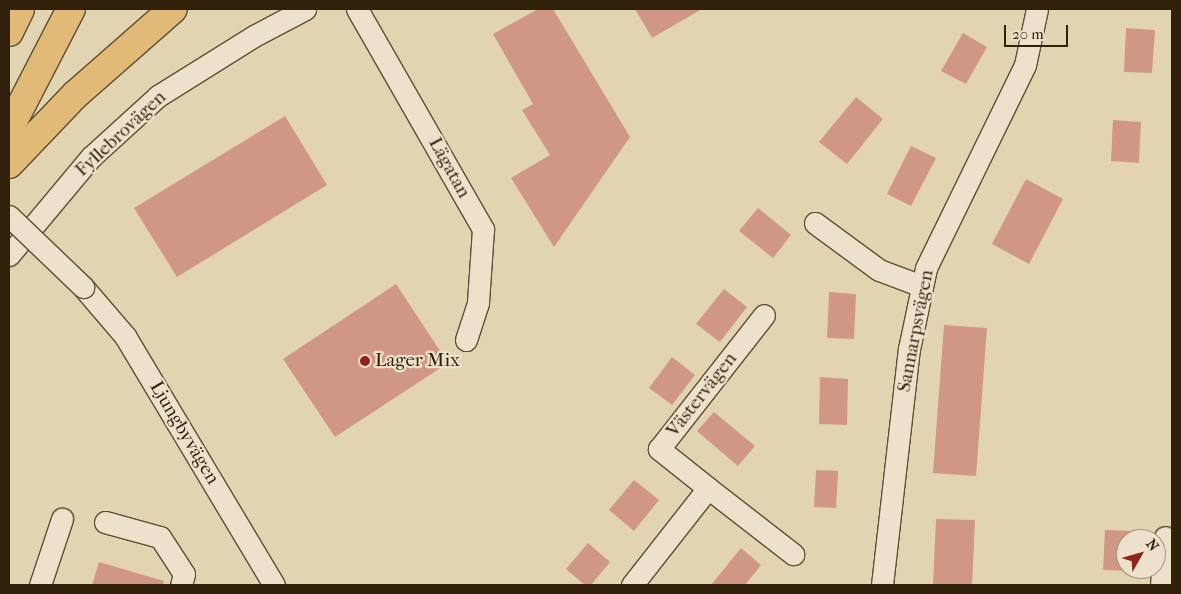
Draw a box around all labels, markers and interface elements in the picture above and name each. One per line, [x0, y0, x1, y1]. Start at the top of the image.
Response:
scale bar [1006, 15, 1070, 47]
text: 20 m [1012, 25, 1044, 43]
street label: Fyllebrovägen [71, 86, 171, 182]
street label: Lägatan [423, 134, 475, 202]
street label: Sannarpsvägen [893, 268, 939, 394]
street label: Västervägen [662, 348, 742, 442]
place label: Lager Mix [375, 350, 460, 372]
marker: Lager Mix [359, 355, 371, 367]
street label: Ljungbyvägen [144, 377, 224, 489]
north arrow [1116, 529, 1166, 579]
text: N [1142, 536, 1162, 554]

